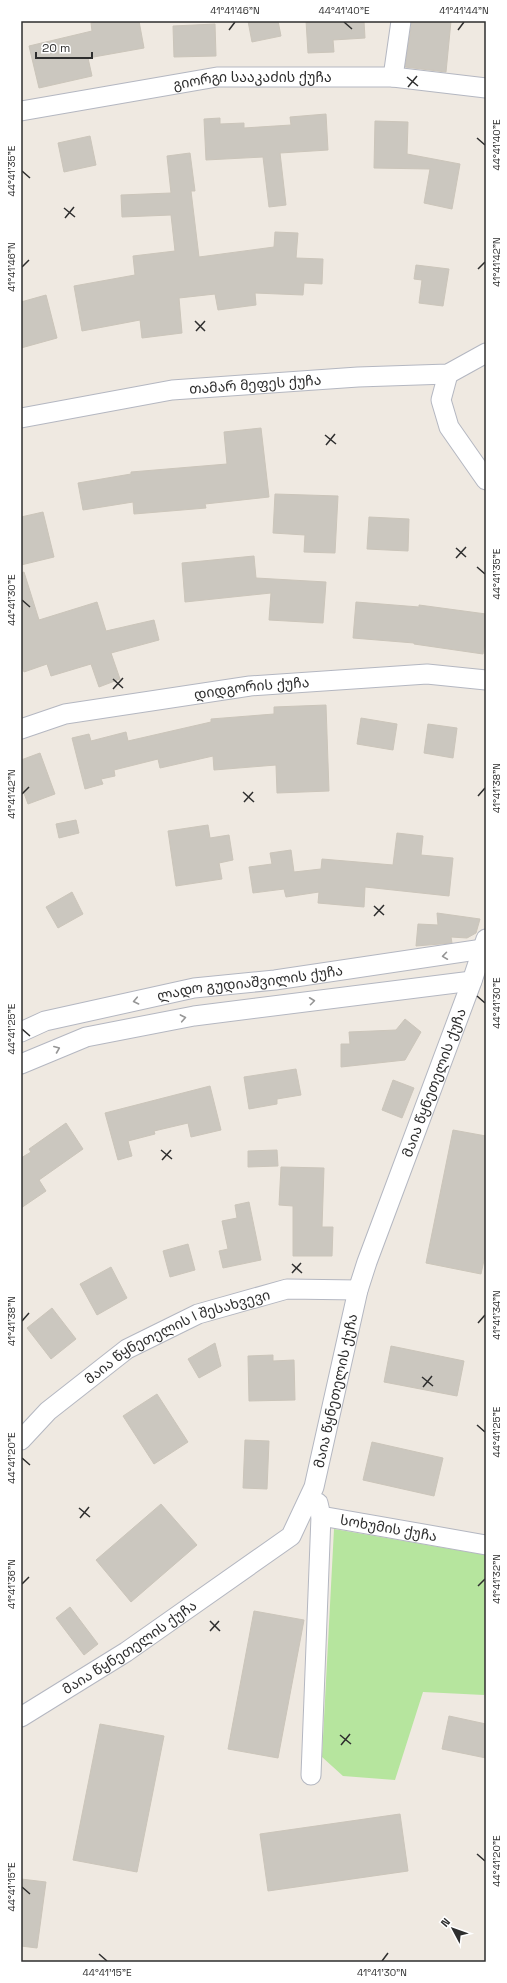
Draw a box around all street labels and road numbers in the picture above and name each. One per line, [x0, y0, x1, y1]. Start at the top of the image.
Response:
street label: გიორგი სააკაძის ქუჩა [172, 68, 332, 93]
street label: თამარ მეფეს ქუჩა [189, 371, 322, 398]
street label: დიდგორის ქუჩა [193, 673, 310, 703]
street label: ლადო გუდიაშვილის ქუჩა [155, 961, 344, 1005]
street label: მაია წყნეთელის ქუჩა [398, 1006, 470, 1160]
street label: მაია წყნეთელის I შესახვევი [81, 1285, 272, 1388]
street label: მაია წყნეთელის ქუჩა [310, 1312, 361, 1470]
street label: სოხუმის ქუჩა [339, 1511, 438, 1545]
street label: მაია წყნეთელის ქუჩა [59, 1596, 200, 1698]

